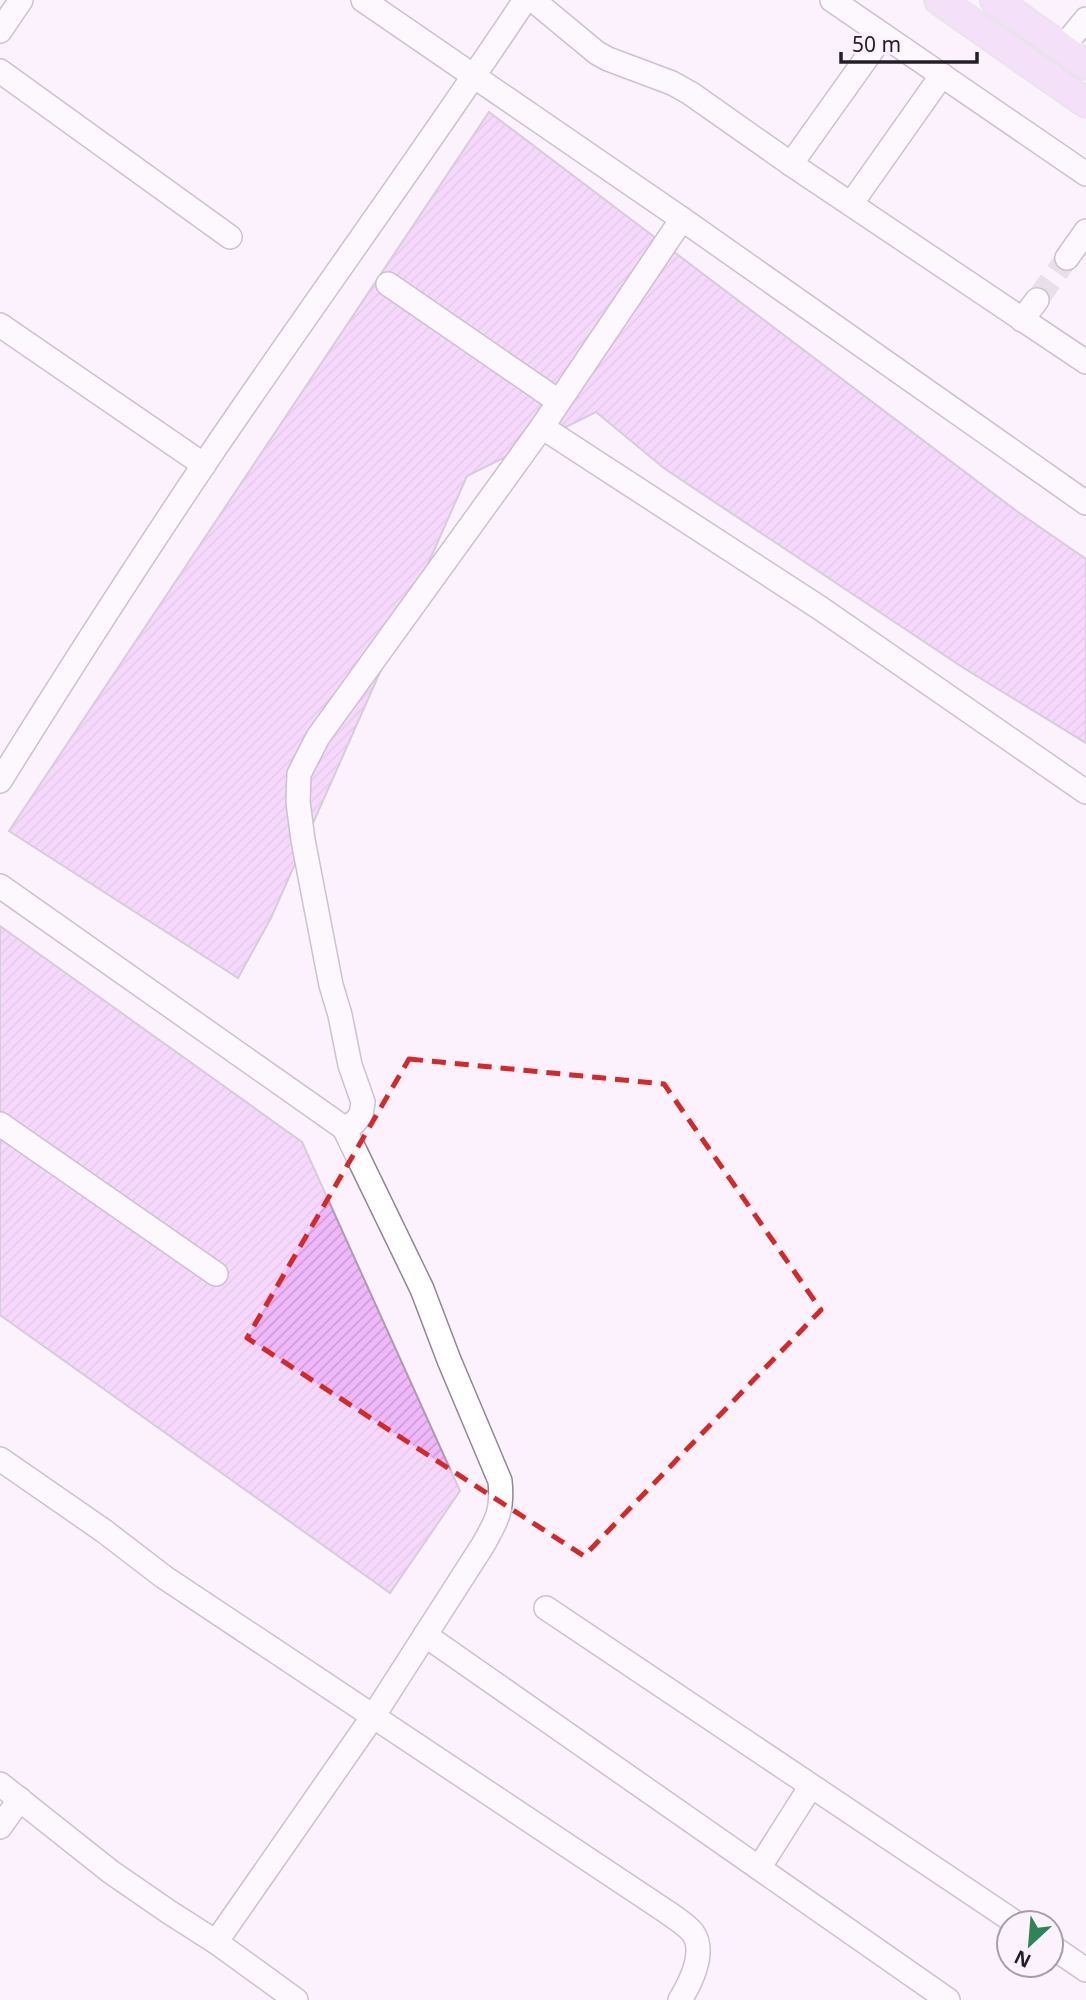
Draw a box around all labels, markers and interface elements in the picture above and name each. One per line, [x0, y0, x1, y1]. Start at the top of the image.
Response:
scale bar [841, 21, 978, 65]
text: 50 m [852, 30, 901, 58]
north arrow [995, 1909, 1065, 1979]
text: N [1010, 1944, 1035, 1974]

